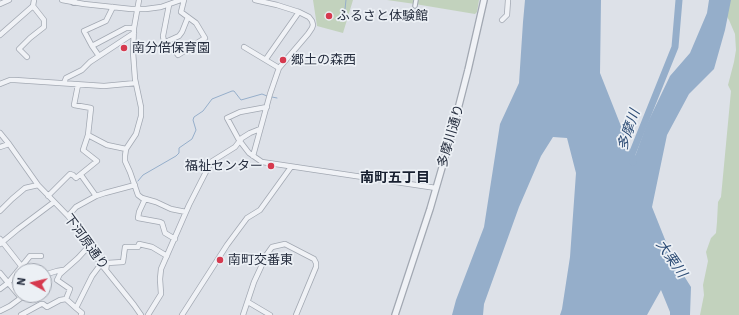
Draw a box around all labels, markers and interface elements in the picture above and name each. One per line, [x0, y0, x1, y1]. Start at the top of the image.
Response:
place label: ふるさと体験館 [337, 8, 428, 24]
marker: ふるさと体験館 [324, 11, 334, 21]
place label: 南分倍保育園 [132, 40, 210, 56]
marker: 南分倍保育園 [119, 43, 129, 53]
place label: 郷土の森西 [291, 52, 356, 68]
marker: 郷土の森西 [278, 55, 288, 65]
street label: 多摩川通り [435, 103, 467, 169]
water label: 多摩川 [614, 107, 644, 153]
place label: 福祉センター [185, 158, 263, 174]
marker: 福祉センター [266, 161, 276, 171]
district label: 南町五丁目 [360, 170, 430, 186]
street label: 下河原通り [61, 211, 111, 273]
water label: 大栗川 [652, 237, 690, 281]
place label: 南町交番東 [228, 252, 293, 268]
marker: 南町交番東 [215, 255, 225, 265]
north arrow [12, 263, 52, 303]
text: N [14, 277, 29, 286]

